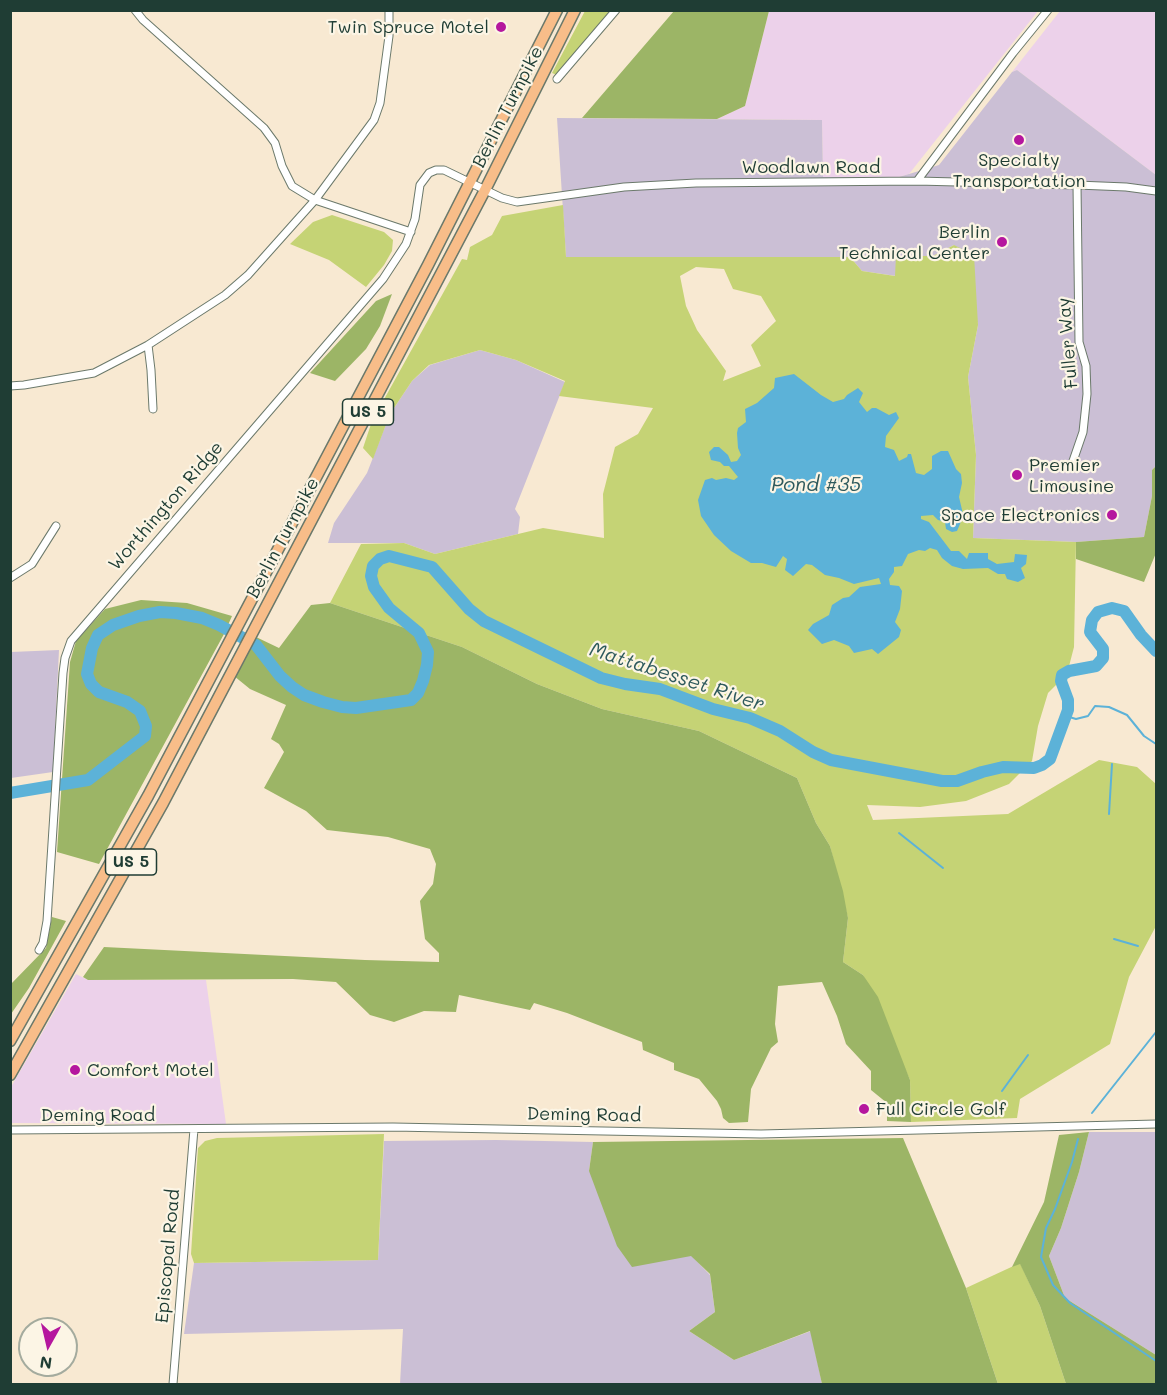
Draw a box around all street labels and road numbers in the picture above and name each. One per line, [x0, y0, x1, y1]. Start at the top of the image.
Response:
street label: Berlin Turnpike [468, 43, 548, 171]
street label: Woodlawn Road [742, 156, 880, 178]
street label: Fuller Way [1053, 297, 1083, 389]
road number: US 5 [342, 399, 394, 425]
street label: Worthington Ridge [104, 437, 228, 575]
street label: Berlin Turnpike [242, 474, 324, 602]
road number: US 5 [106, 849, 156, 875]
street label: Deming Road [527, 1103, 641, 1127]
street label: Deming Road [41, 1104, 155, 1126]
street label: Episcopal Road [151, 1188, 185, 1324]

